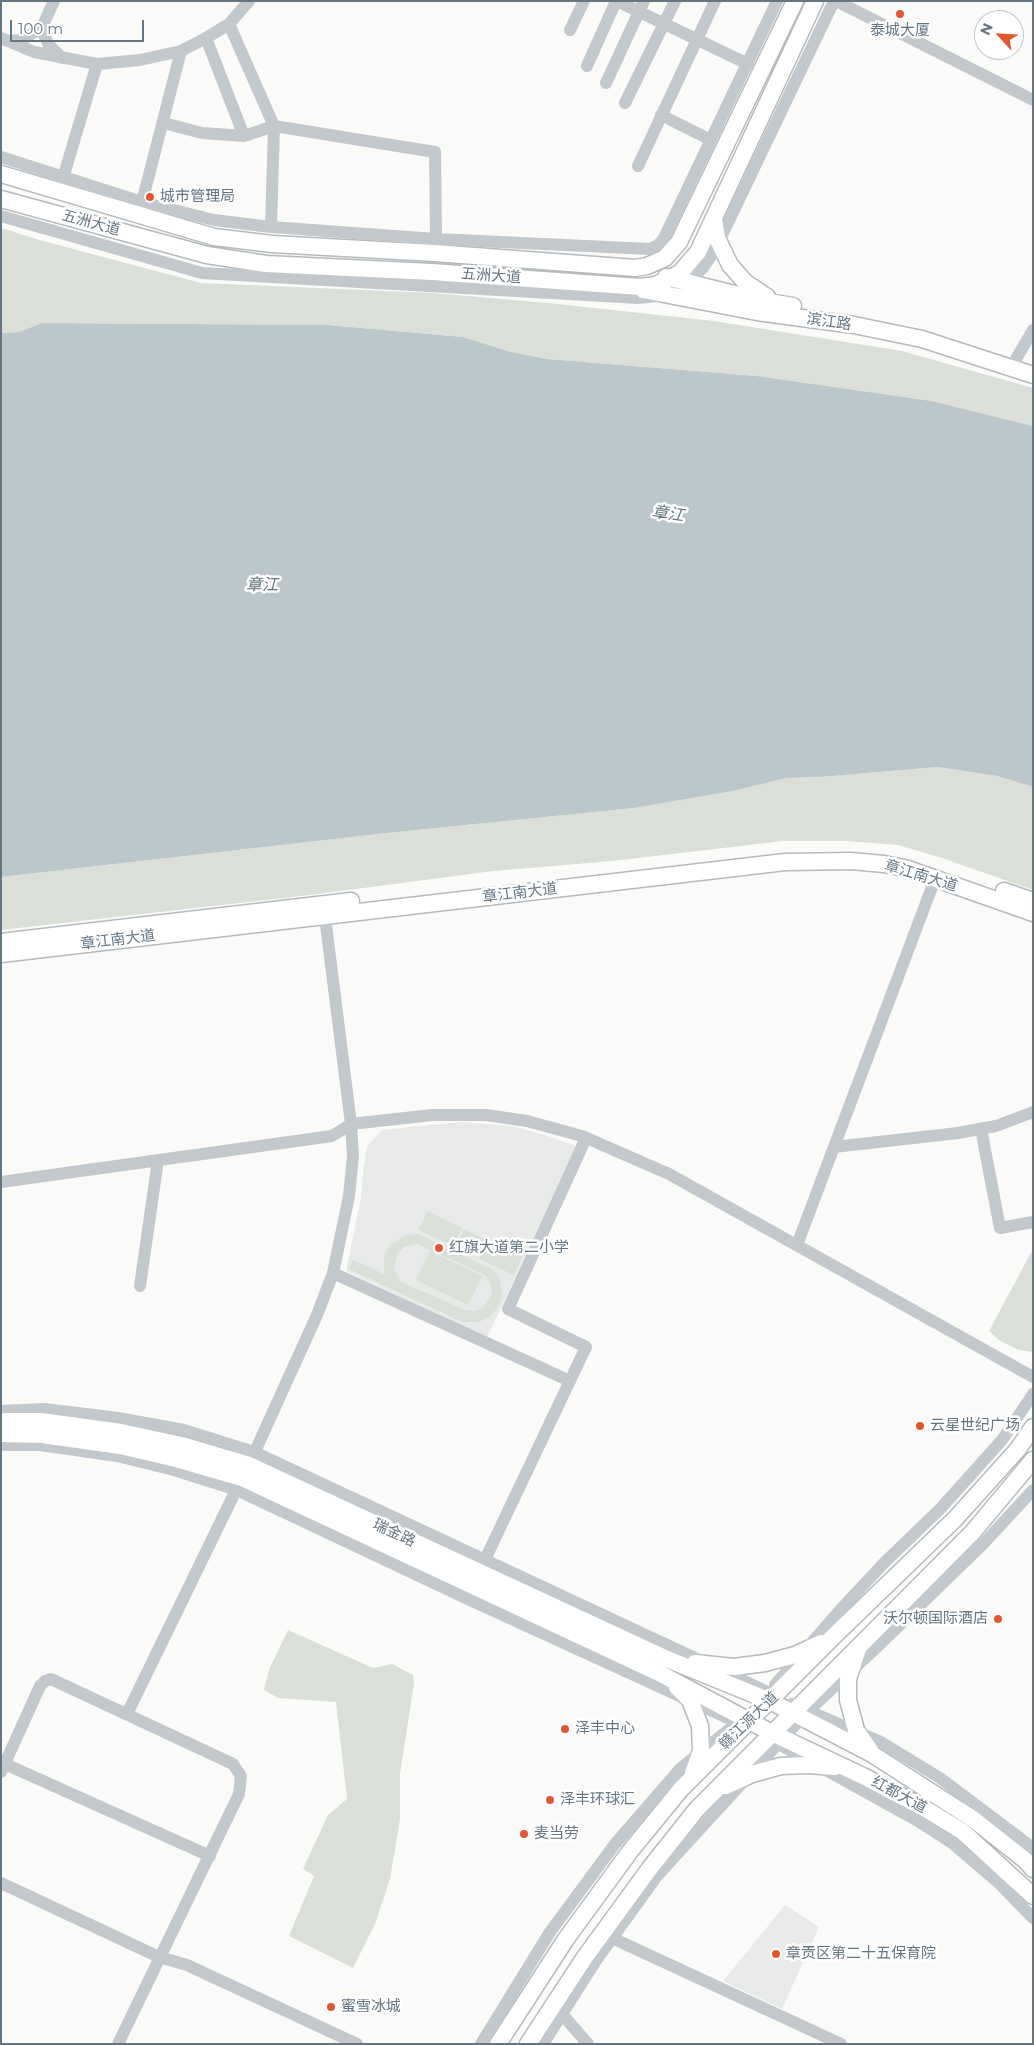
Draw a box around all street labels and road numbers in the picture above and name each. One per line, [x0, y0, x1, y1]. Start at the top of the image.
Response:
street label: 五洲大道 [60, 207, 122, 239]
street label: 五洲大道 [460, 265, 522, 287]
street label: 滨江路 [805, 310, 853, 334]
street label: 章江南大道 [883, 856, 959, 896]
street label: 章江南大道 [482, 879, 558, 907]
street label: 章江南大道 [80, 926, 156, 954]
street label: 瑞金路 [370, 1515, 418, 1551]
street label: 赣江源大道 [716, 1688, 782, 1754]
street label: 红都大道 [868, 1773, 930, 1817]

